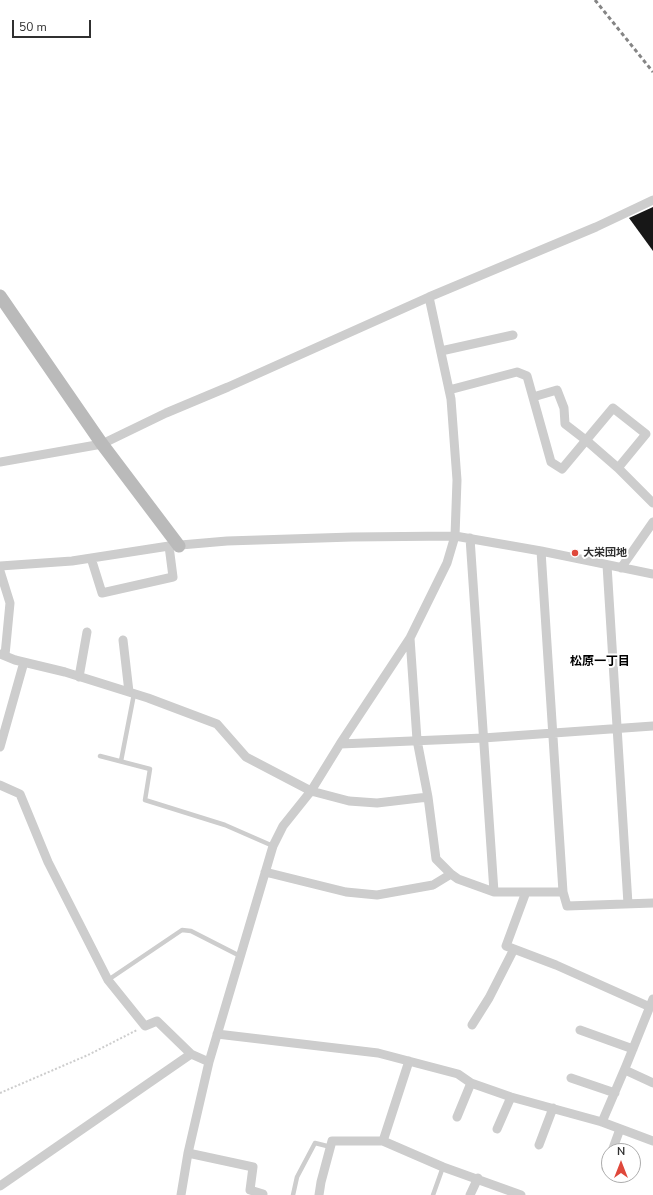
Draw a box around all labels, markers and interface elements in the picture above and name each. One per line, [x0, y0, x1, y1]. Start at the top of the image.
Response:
scale bar [14, 12, 93, 38]
text: 50 m [19, 19, 47, 35]
place label: 大栄団地 [583, 546, 627, 560]
marker: 大栄団地 [570, 548, 580, 558]
district label: 松原一丁目 [570, 655, 630, 669]
north arrow [601, 1143, 641, 1183]
text: N [617, 1144, 625, 1159]

